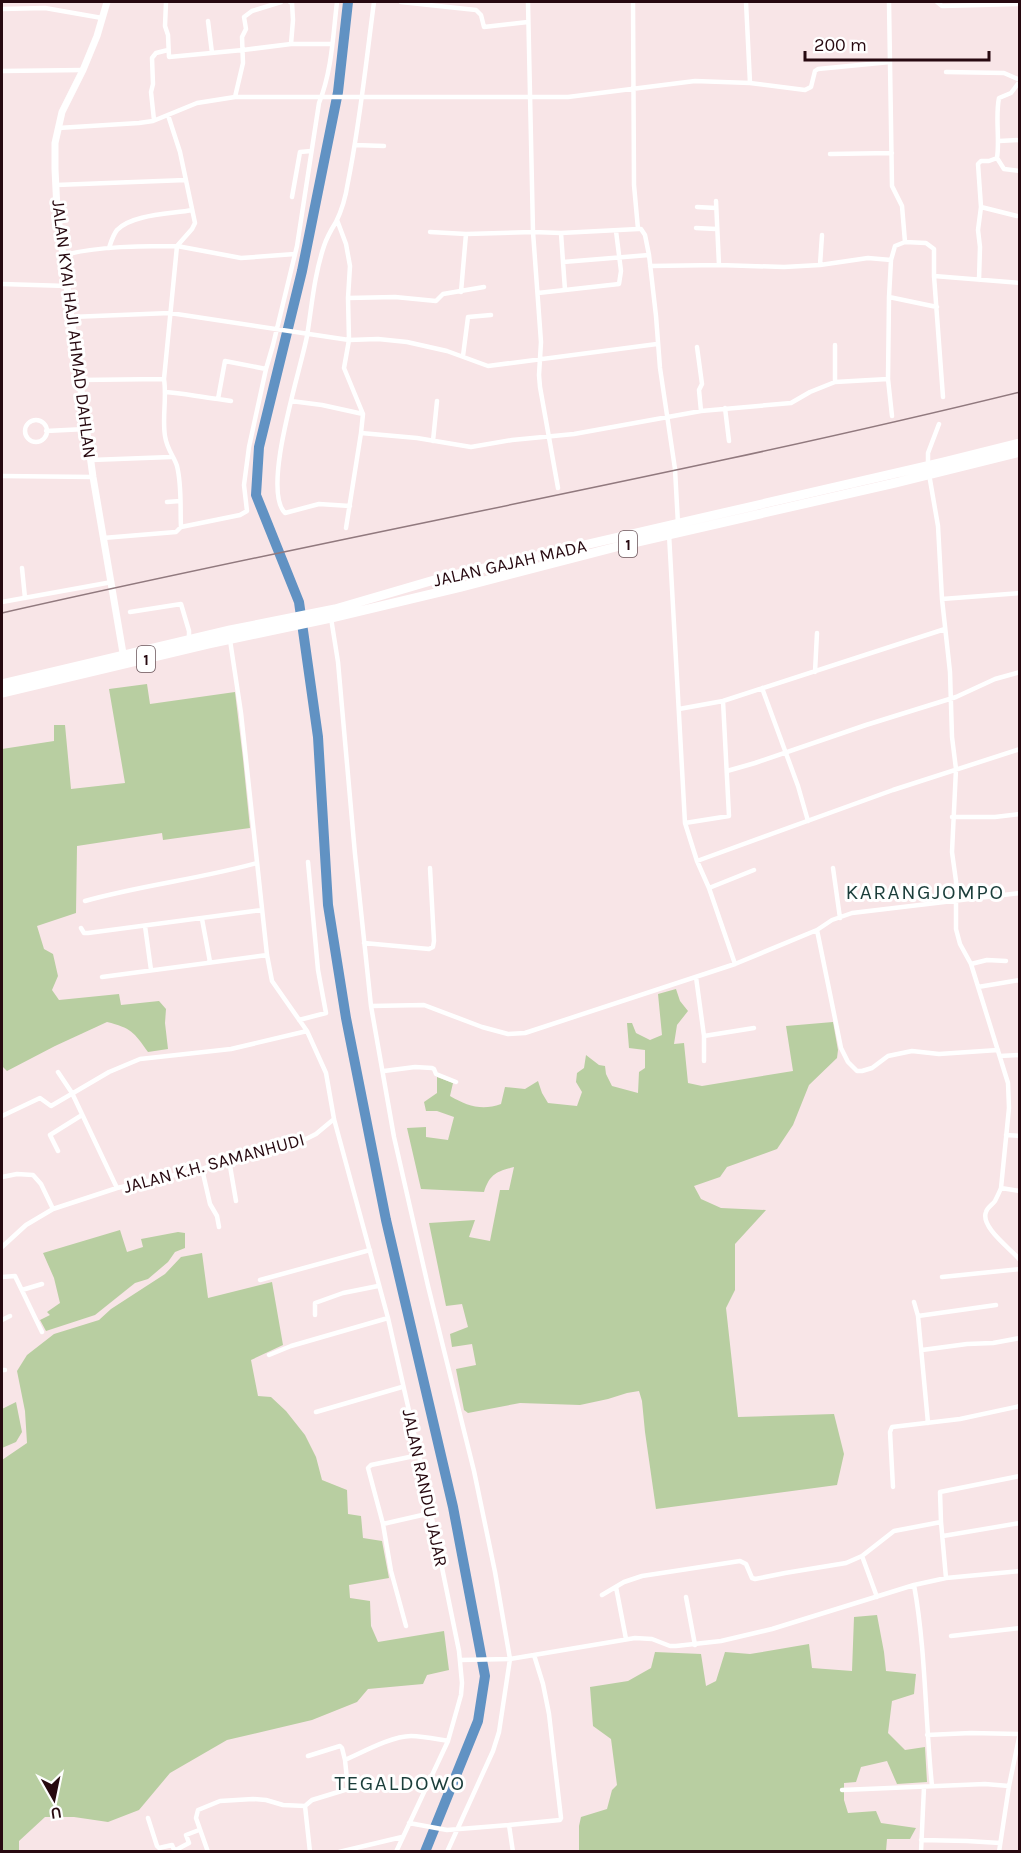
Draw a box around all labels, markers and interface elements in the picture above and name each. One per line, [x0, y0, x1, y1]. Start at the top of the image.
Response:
scale bar [805, 24, 990, 62]
text: 200 m [814, 34, 867, 56]
street label: JALAN KYAI HAJI AHMAD DAHLAN [47, 198, 101, 460]
road number: 1 [619, 531, 637, 557]
street label: JALAN GAJAH MADA [431, 535, 589, 591]
road number: 1 [137, 646, 155, 672]
district label: KARANGJOMPO [845, 880, 1005, 904]
street label: JALAN K.H. SAMANHUDI [121, 1128, 307, 1198]
street label: JALAN RANDU JAJAR [398, 1407, 452, 1569]
north arrow [24, 1769, 84, 1829]
district label: TEGALDOWO [335, 1771, 465, 1795]
text: U [49, 1803, 63, 1824]

